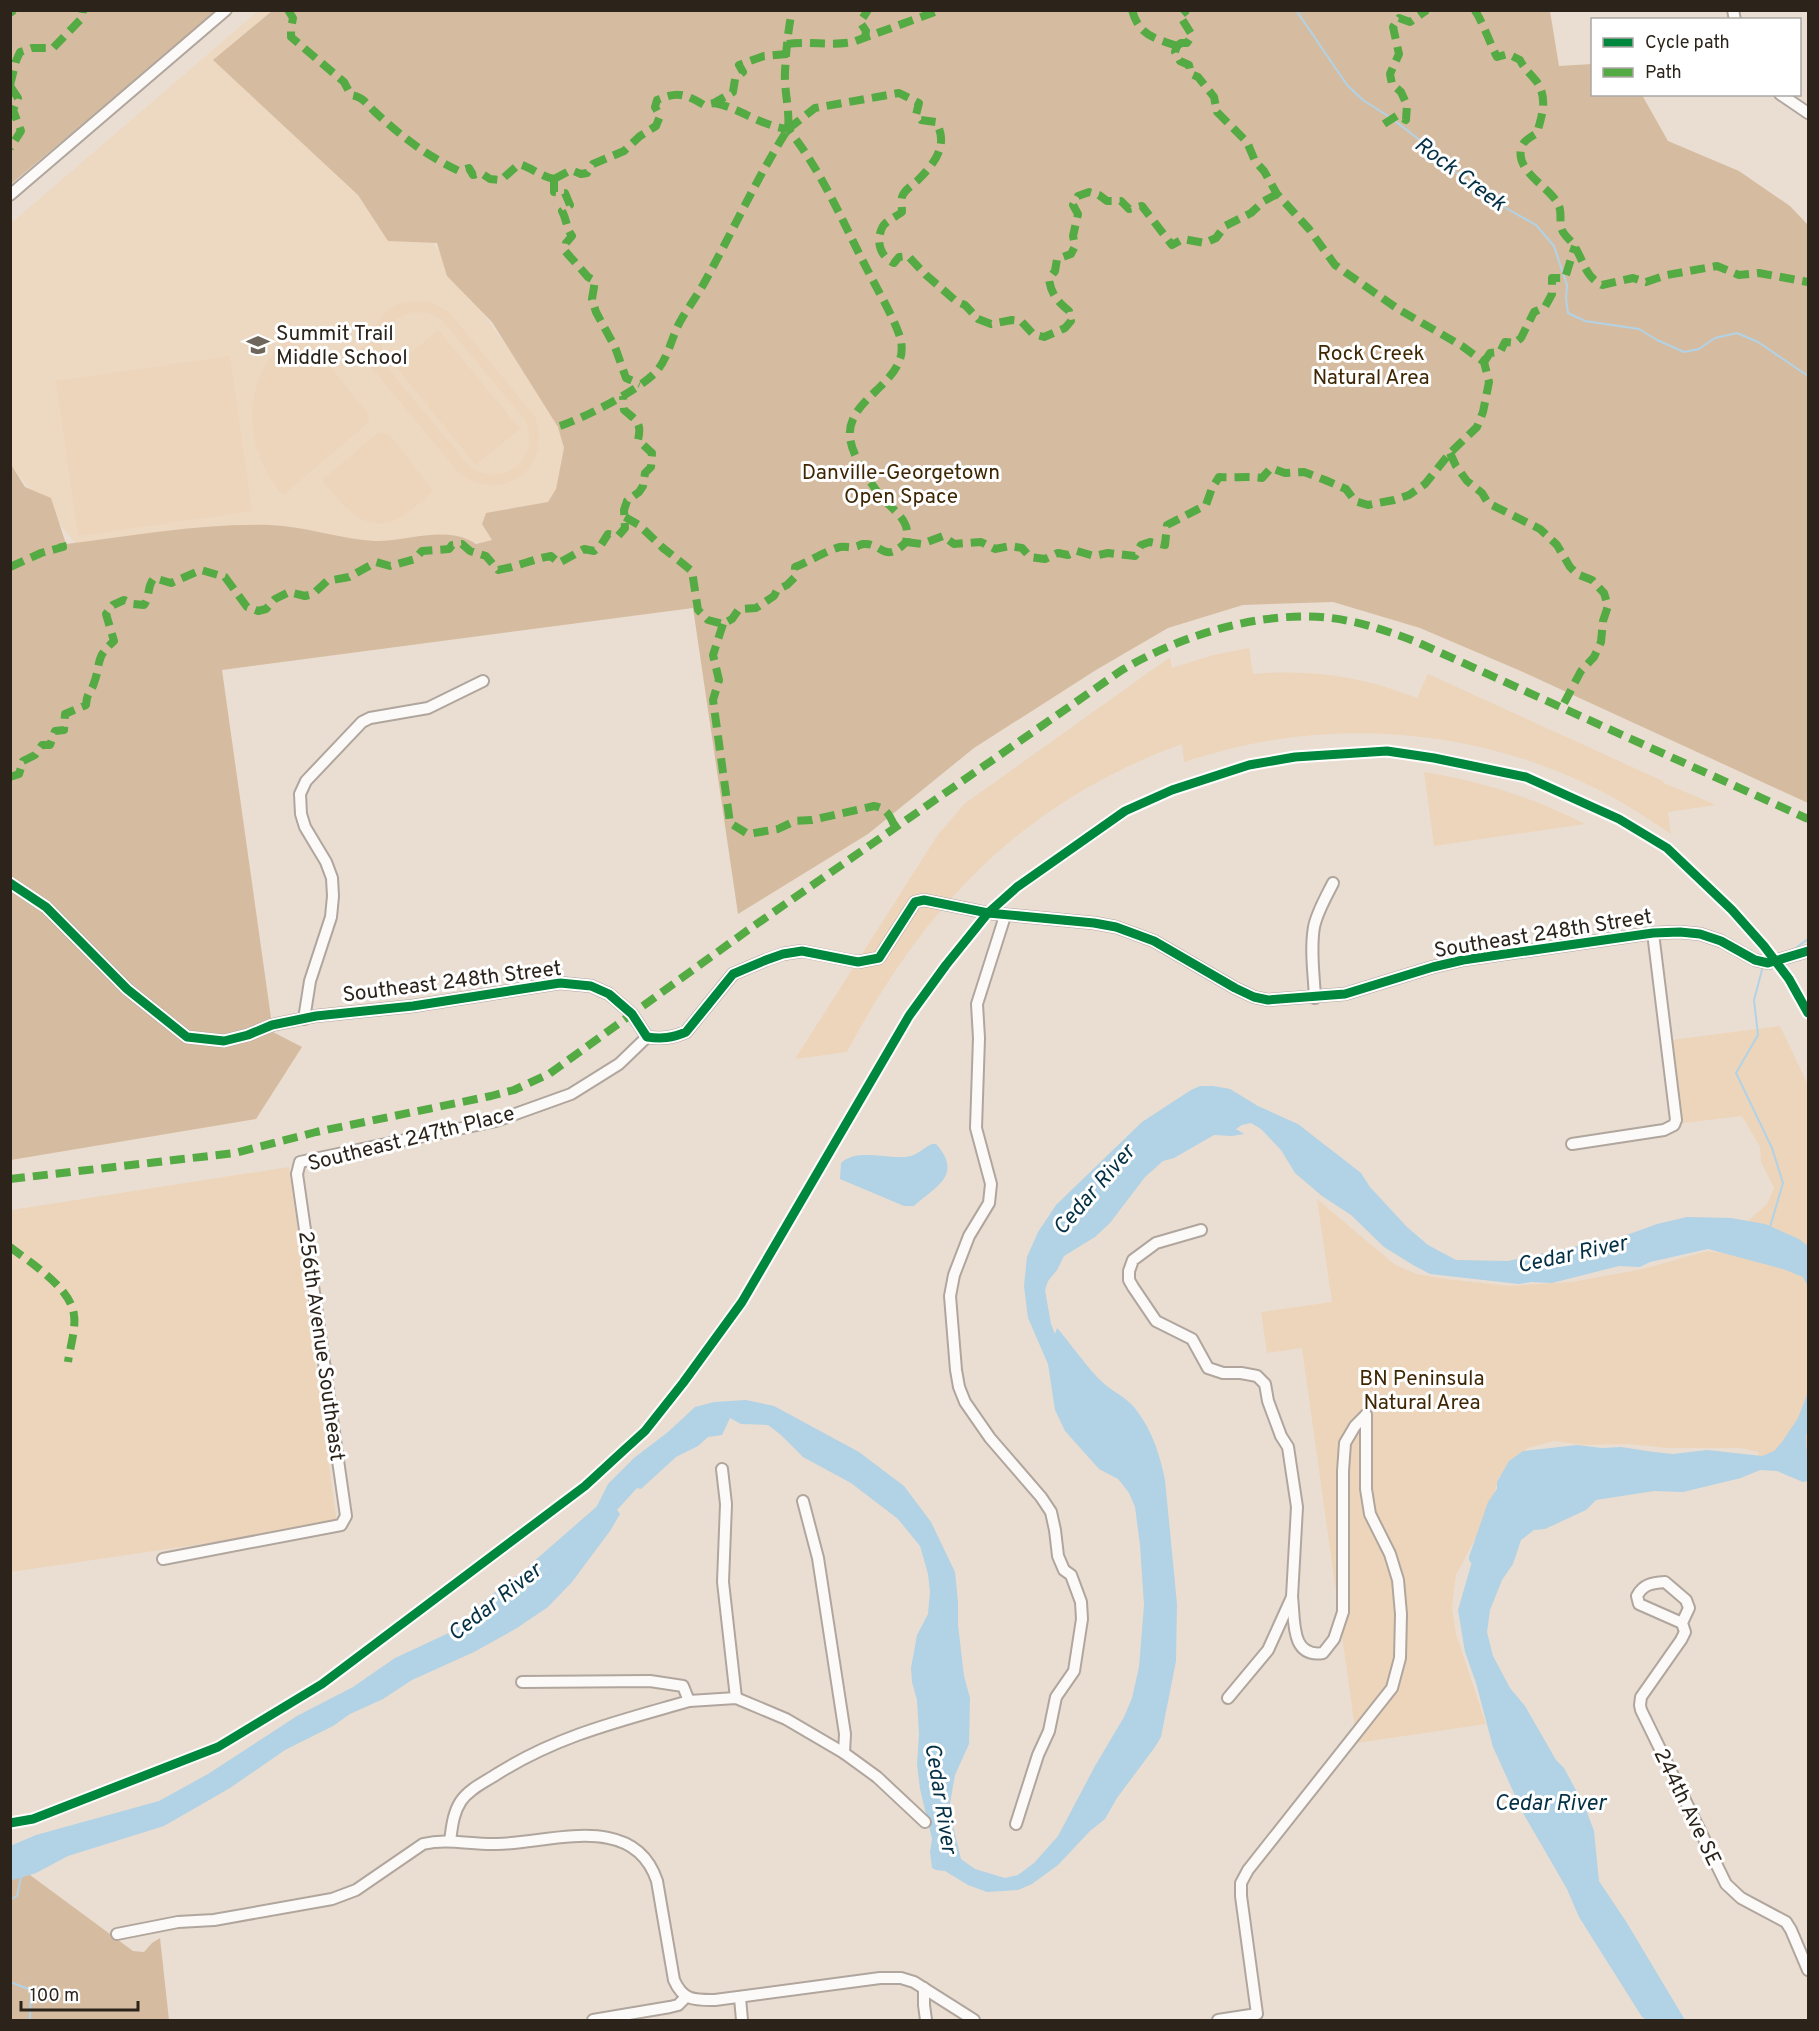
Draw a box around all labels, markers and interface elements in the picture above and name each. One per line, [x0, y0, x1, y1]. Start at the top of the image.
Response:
legend [1591, 18, 1801, 96]
text: Cycle path [1645, 32, 1730, 55]
text: Path [1645, 62, 1682, 85]
water label: Rock Creek [1409, 132, 1511, 219]
place label: Summit Trail Middle School [276, 321, 408, 372]
school or university icon: Summit Trail Middle School [245, 332, 271, 358]
park label: Rock Creek Natural Area [1313, 341, 1429, 392]
park label: Danville-Georgetown Open Space [802, 460, 1000, 511]
street label: Southeast 248th Street [1432, 904, 1654, 965]
street label: Southeast 248th Street [341, 956, 563, 1009]
street label: Southeast 247th Place [305, 1101, 518, 1178]
water label: Cedar River [1048, 1138, 1143, 1242]
street label: 256th Avenue Southeast [291, 1229, 350, 1463]
water label: Cedar River [1515, 1230, 1631, 1280]
park label: BN Peninsula Natural Area [1359, 1366, 1485, 1417]
water label: Cedar River [443, 1557, 549, 1648]
water label: Cedar River [917, 1741, 962, 1857]
street label: 244th Ave SE [1647, 1744, 1727, 1871]
water label: Cedar River [1494, 1791, 1607, 1818]
scale bar [21, 1974, 138, 2012]
text: 100 m [30, 1985, 79, 2008]

